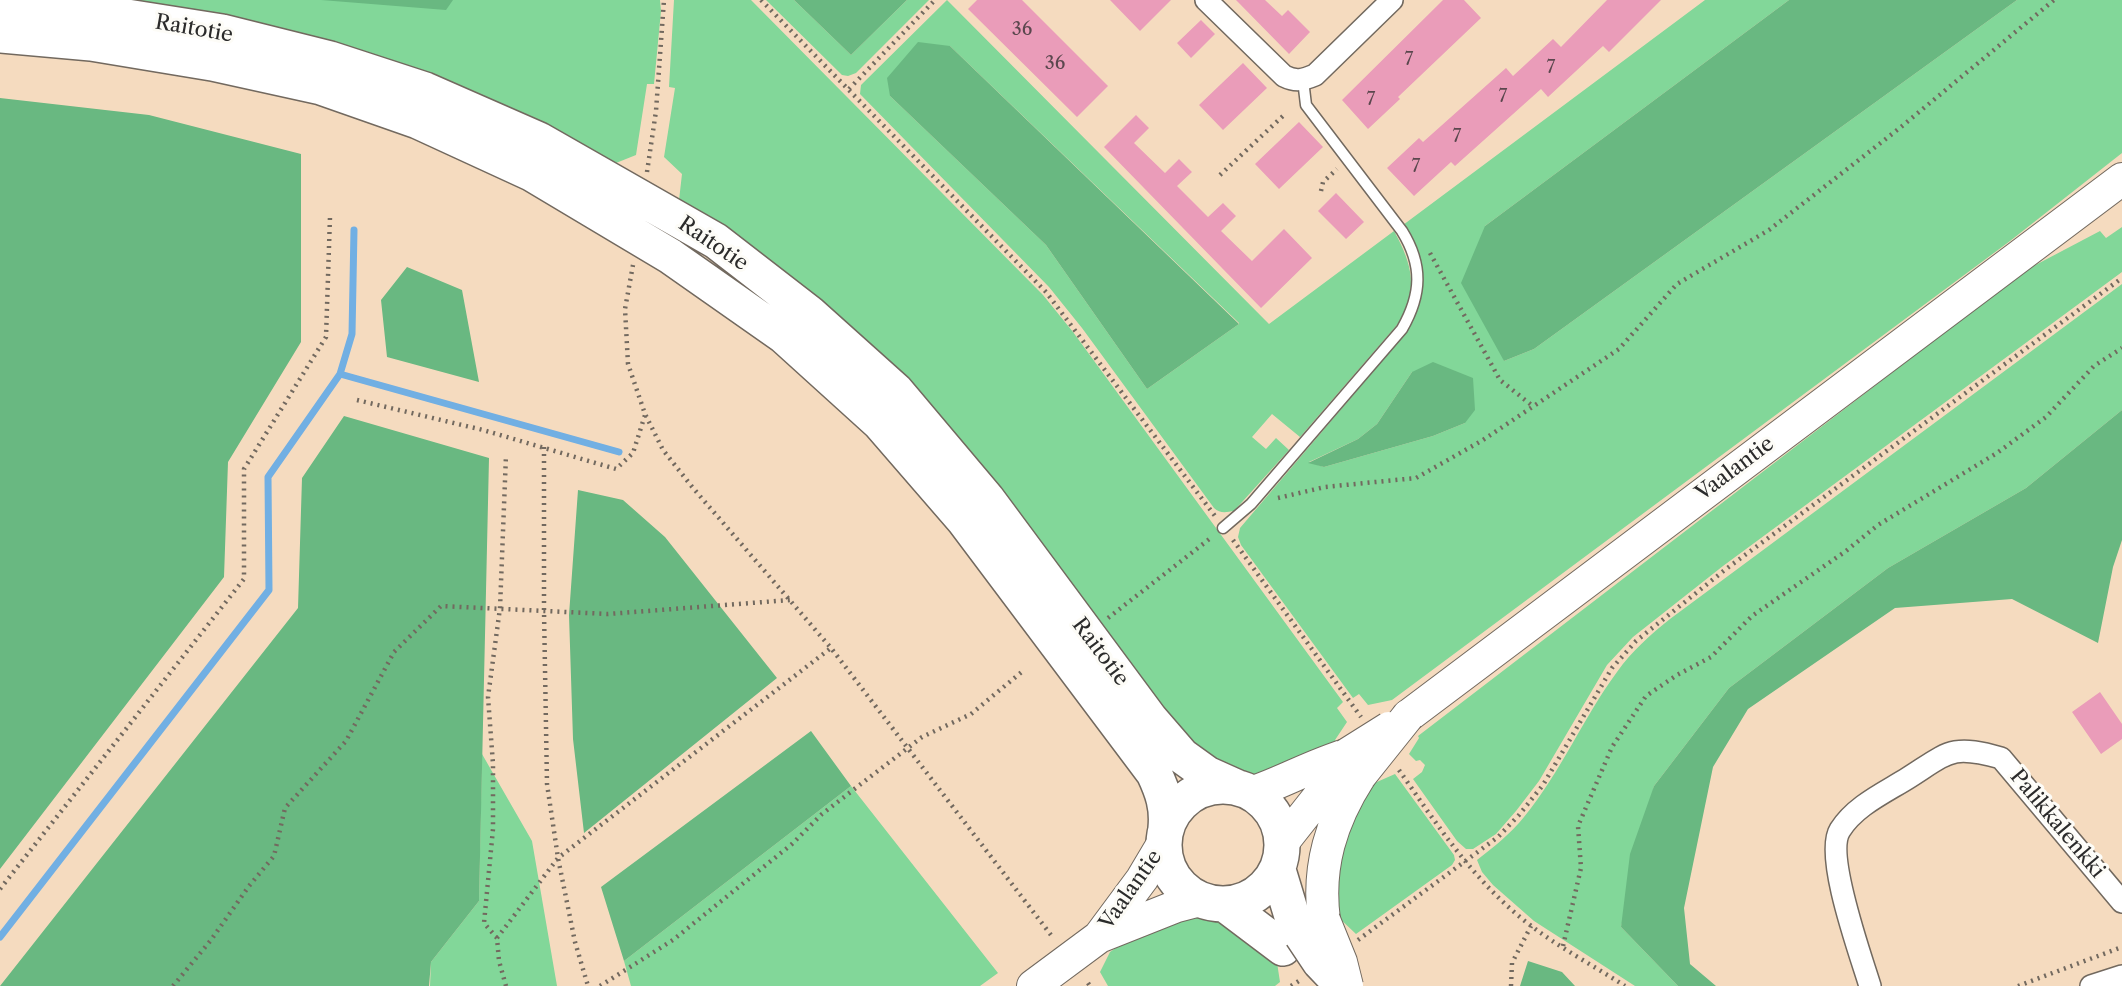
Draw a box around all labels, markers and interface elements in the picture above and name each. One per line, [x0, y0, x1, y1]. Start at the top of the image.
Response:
street label: Raitotie [153, 10, 235, 48]
house number: 36 [1012, 19, 1032, 41]
house number: 7 [1405, 49, 1413, 71]
house number: 36 [1045, 53, 1065, 75]
house number: 7 [1547, 57, 1555, 79]
house number: 7 [1499, 86, 1507, 108]
house number: 7 [1367, 89, 1375, 111]
house number: 7 [1453, 126, 1461, 148]
house number: 7 [1412, 156, 1420, 178]
street label: Raitotie [673, 212, 753, 276]
street label: Vaalantie [1691, 431, 1779, 507]
street label: Raitotie [1066, 613, 1134, 691]
street label: Palikkalenkki [2004, 765, 2110, 883]
street label: Vaalantie [1094, 845, 1168, 935]

